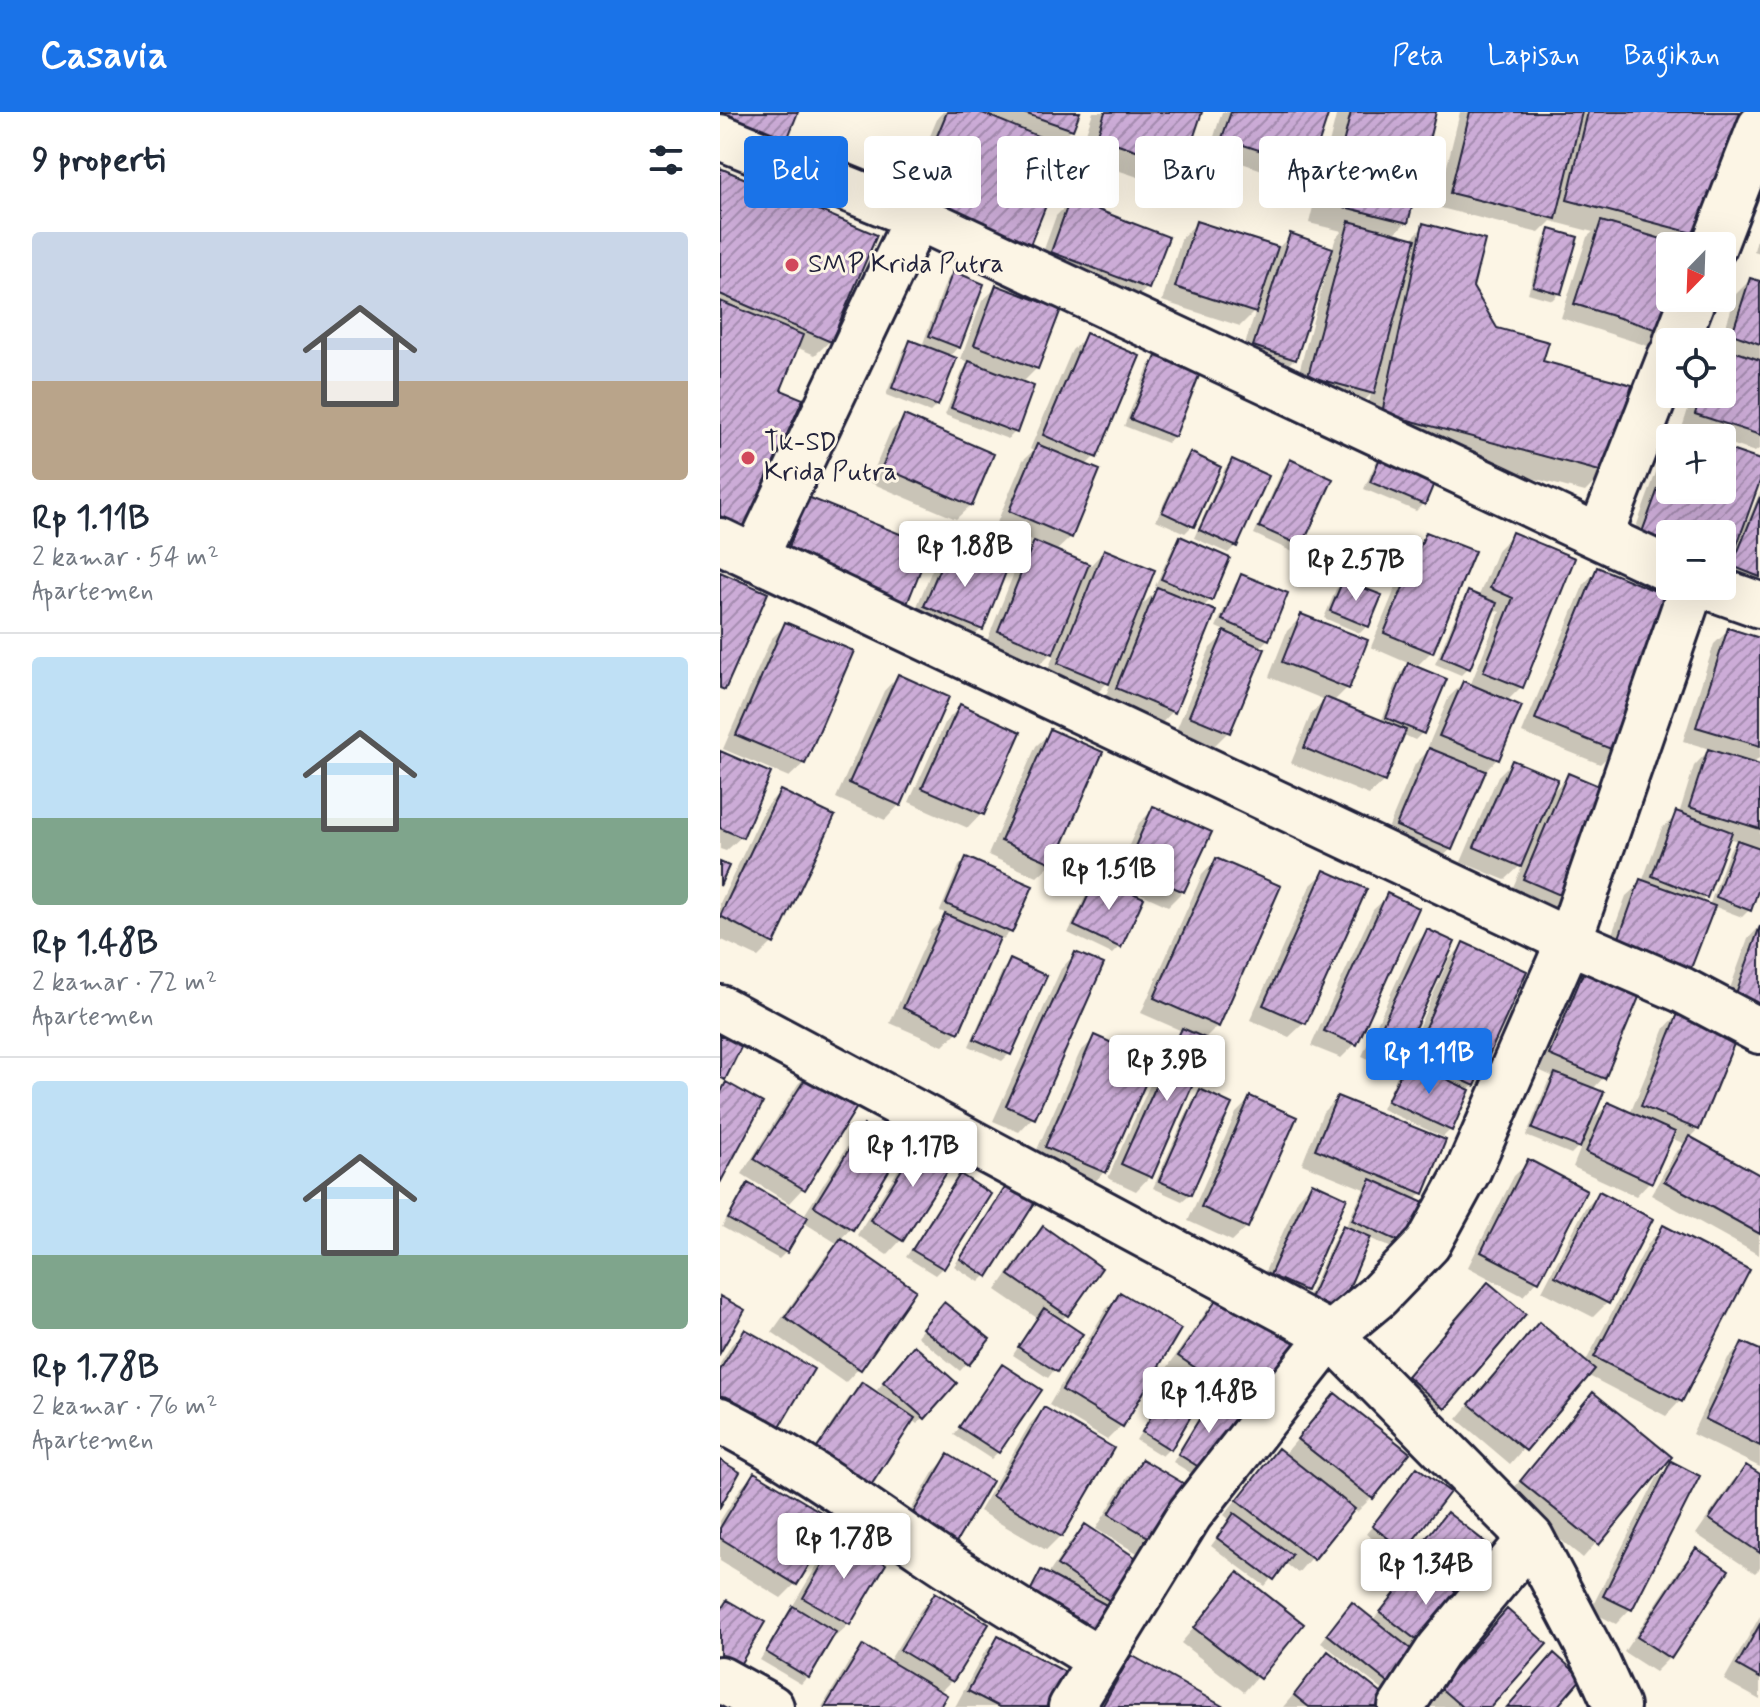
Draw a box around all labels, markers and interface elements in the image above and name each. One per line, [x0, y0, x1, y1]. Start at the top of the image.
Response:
text: Casavia [40, 32, 168, 81]
text: Peta [1392, 38, 1443, 75]
text: Lapisan [1487, 38, 1580, 75]
text: Bagikan [1624, 38, 1720, 75]
chip: Beli [744, 136, 848, 208]
chip: Sewa [864, 136, 981, 208]
chip: Filter [997, 136, 1119, 208]
chip: Baru [1135, 136, 1243, 208]
chip: Apartemen [1259, 136, 1446, 208]
text: 9 properti [32, 138, 165, 183]
icon: filters [644, 138, 688, 182]
north arrow [1656, 232, 1736, 312]
map controls [1656, 232, 1736, 600]
place label: SMP Krida Putra [808, 248, 1004, 282]
marker: SMP Krida Putra [783, 256, 801, 274]
icon: home [288, 284, 432, 428]
button: locate [1656, 328, 1736, 408]
button: + [1656, 424, 1736, 504]
place label: Tk-SD Krida Putra [764, 426, 897, 490]
marker: Tk-SD Krida Putra [739, 449, 757, 467]
text: Rp 1.11B [32, 496, 150, 541]
button: − [1656, 520, 1736, 600]
pin: Rp 1.88B [882, 521, 1048, 589]
text: Rp 1.88B [917, 530, 1013, 564]
pin: Rp 2.57B [1273, 535, 1439, 603]
text: 2 kamar · 54 m² [32, 541, 219, 575]
text: Rp 2.57B [1308, 544, 1404, 578]
text: Apartemen [32, 575, 154, 609]
icon: home [288, 709, 432, 853]
pin: Rp 1.51B [1026, 844, 1192, 912]
text: Rp 1.51B [1062, 853, 1156, 887]
text: Rp 1.48B [32, 921, 158, 966]
text: 2 kamar · 72 m² [32, 966, 217, 1000]
text: Apartemen [32, 1000, 154, 1034]
pin: Rp 1.11B [1346, 1028, 1512, 1096]
pin: Rp 3.9B [1093, 1035, 1241, 1103]
text: Rp 1.11B [1384, 1037, 1474, 1071]
text: Rp 3.9B [1127, 1044, 1207, 1078]
pin: Rp 1.17B [830, 1121, 996, 1189]
text: Rp 1.17B [867, 1130, 959, 1164]
icon: home [288, 1133, 432, 1277]
text: Rp 1.78B [32, 1345, 159, 1390]
pin: Rp 1.48B [1126, 1367, 1292, 1435]
text: Rp 1.48B [1161, 1376, 1257, 1410]
text: 2 kamar · 76 m² [32, 1390, 218, 1424]
text: Apartemen [32, 1424, 154, 1458]
pin: Rp 1.78B [761, 1513, 927, 1581]
text: Rp 1.78B [795, 1522, 893, 1556]
pin: Rp 1.34B [1343, 1539, 1509, 1607]
text: Rp 1.34B [1379, 1548, 1473, 1582]

